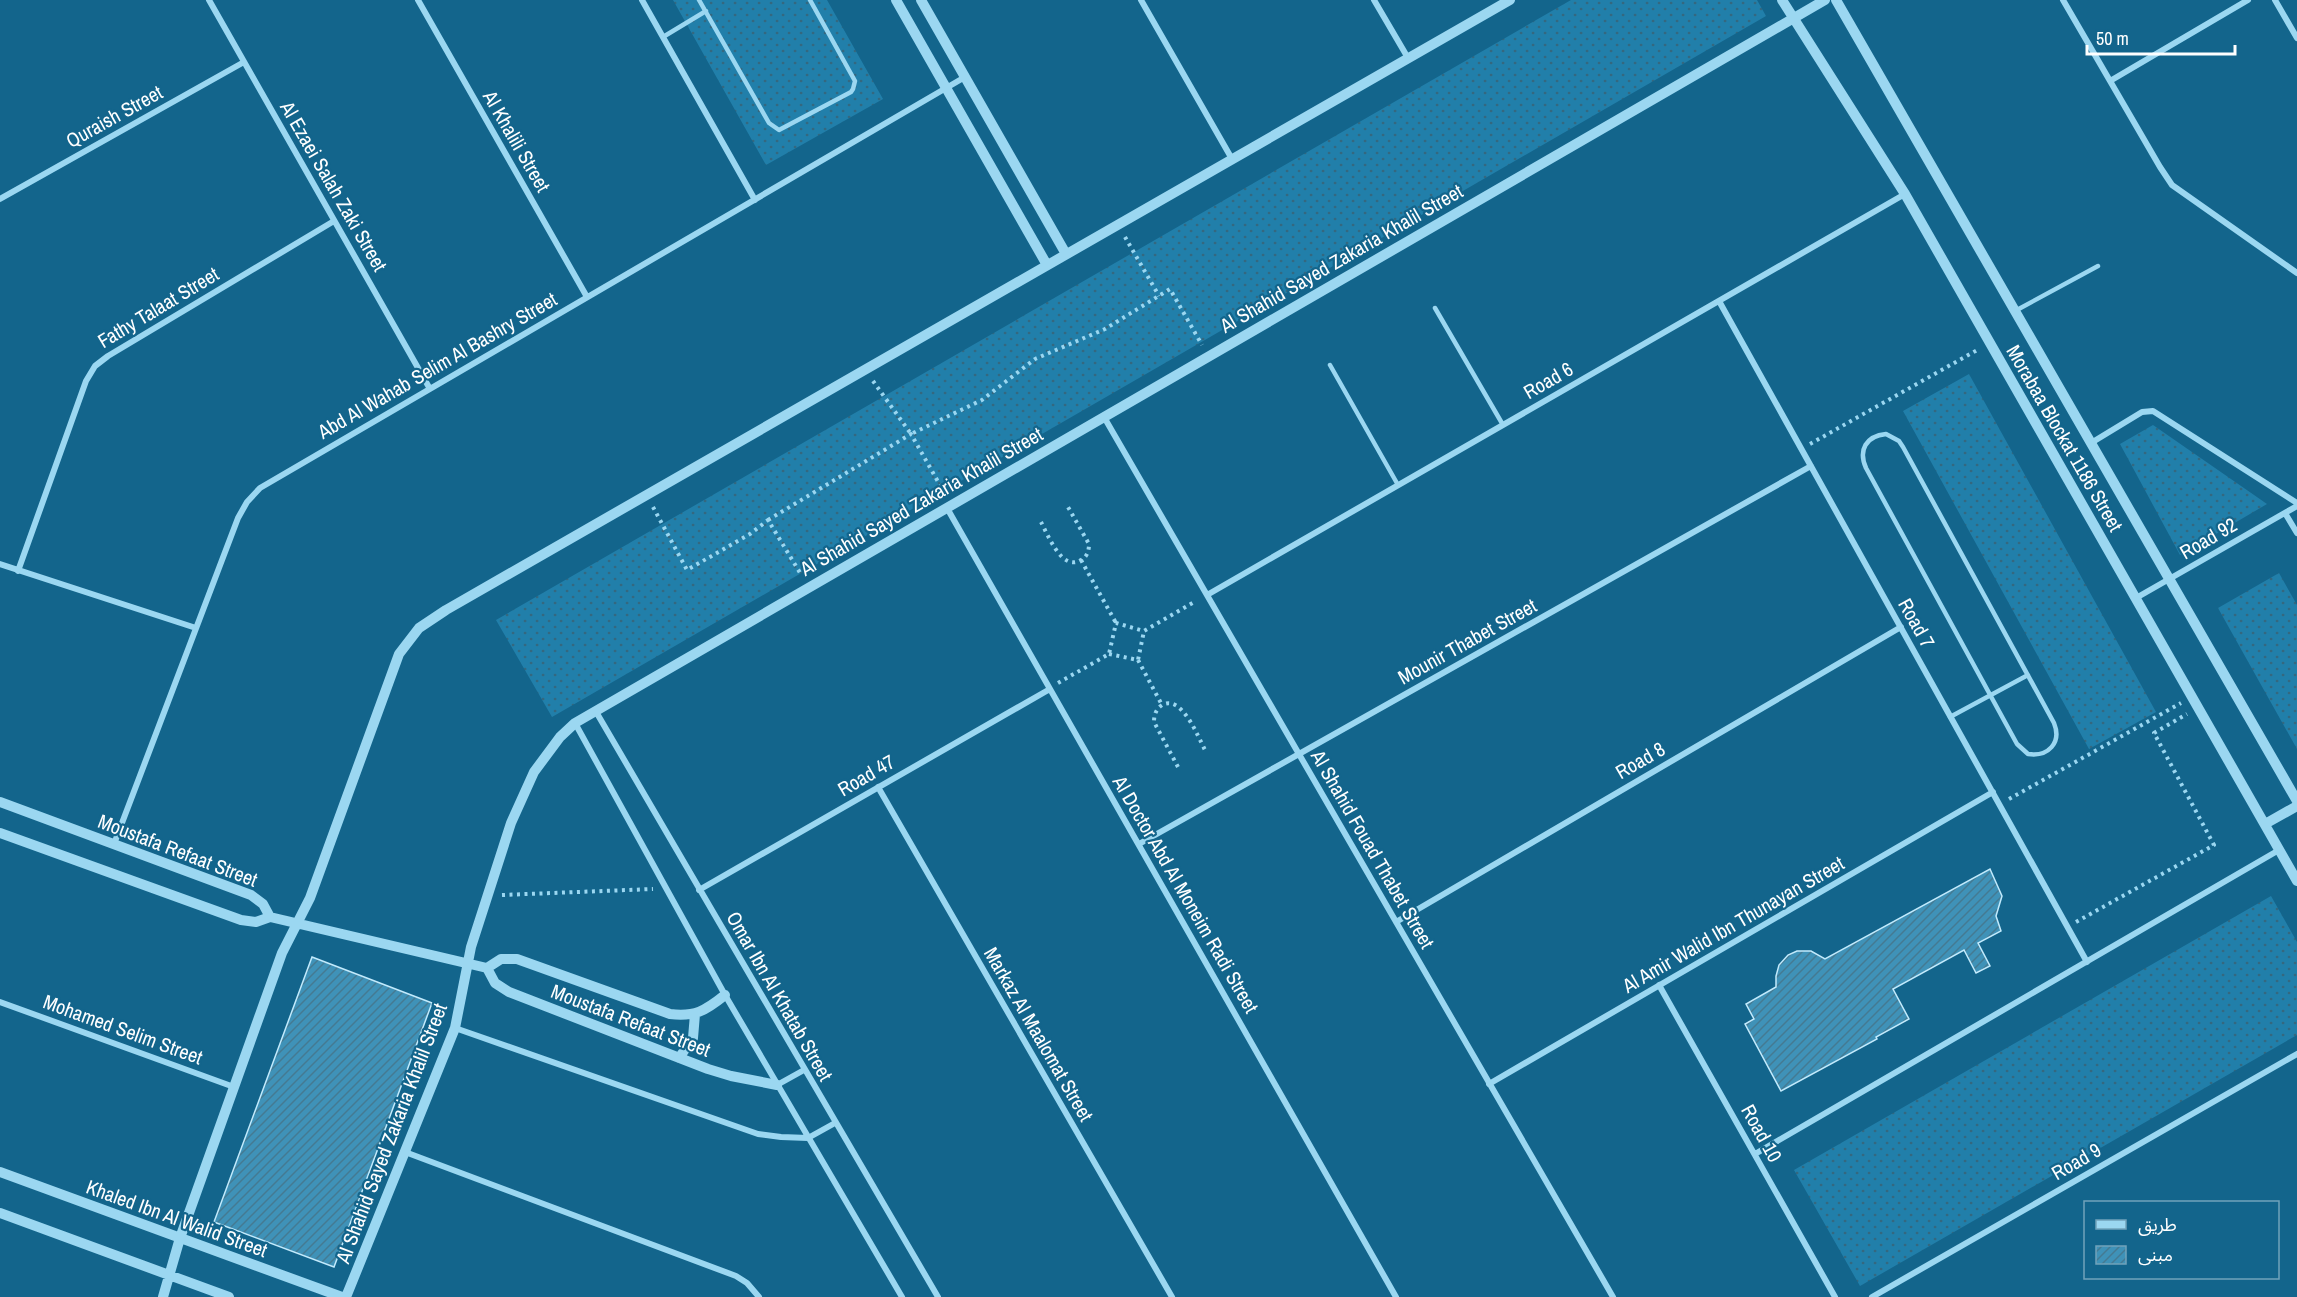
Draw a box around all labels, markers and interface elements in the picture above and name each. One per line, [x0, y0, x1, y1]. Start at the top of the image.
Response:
scale bar [2087, 18, 2236, 56]
text: 50 m [2096, 26, 2129, 51]
street label: Quraish Street [61, 78, 168, 154]
street label: Al Khalili Street [477, 84, 557, 197]
street label: Al Ezaei Salah Zaki Street [274, 95, 394, 276]
street label: Al Shahid Sayed Zakaria Khalil Street [1214, 177, 1468, 339]
street label: Fathy Talaat Street [92, 260, 224, 354]
street label: Abd Al Wahab Selim Al Bashry Street [312, 285, 562, 445]
street label: Morabaa Blockat 1186 Street [2001, 340, 2130, 537]
street label: Road 6 [1518, 355, 1578, 405]
street label: Al Shahid Sayed Zakaria Khalil Street [794, 420, 1048, 582]
street label: Road 92 [2174, 511, 2242, 565]
street label: Mounir Thabet Street [1393, 591, 1542, 690]
street label: Road 7 [1892, 593, 1942, 653]
street label: Road 8 [1610, 735, 1670, 785]
street label: Al Shahid Fouad Thabet Street [1305, 744, 1441, 954]
street label: Road 47 [832, 748, 900, 802]
street label: Al Doctor Abd Al Moneim Radi Street [1106, 770, 1265, 1018]
street label: Moustafa Refaat Street [94, 807, 262, 893]
street label: Al Amir Walid Ibn Thunayan Street [1616, 849, 1849, 999]
street label: Omar Ibn Al Khatab Street [720, 906, 840, 1086]
street label: Markaz Al Maalomat Street [978, 942, 1100, 1126]
street label: Moustafa Refaat Street [547, 977, 715, 1063]
street label: Mohamed Selim Street [40, 988, 207, 1071]
street label: Al Shahid Sayed Zakaria Khalil Street [329, 999, 453, 1268]
street label: Road 10 [1735, 1099, 1789, 1167]
street label: Road 9 [2046, 1136, 2106, 1186]
street label: Khaled Ibn Al Walid Street [83, 1173, 272, 1263]
legend [2084, 1201, 2279, 1279]
text: طريق [2138, 1212, 2177, 1237]
text: مبنى [2138, 1242, 2173, 1267]

